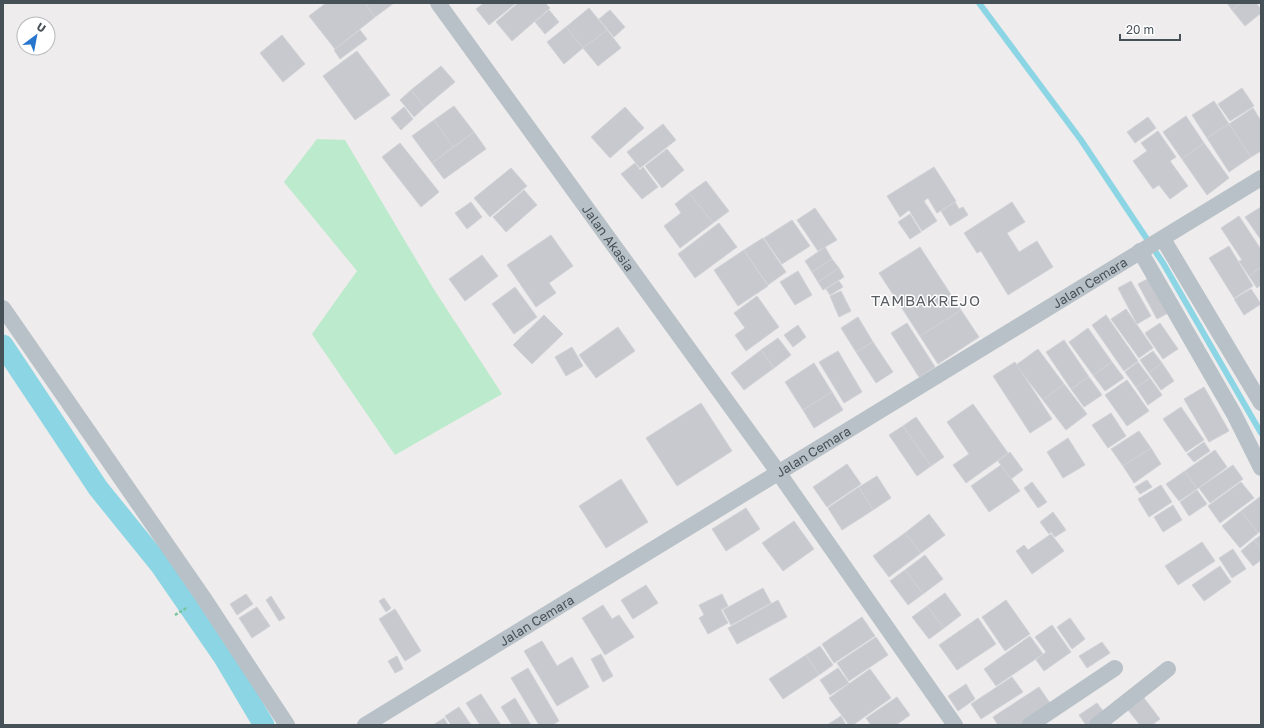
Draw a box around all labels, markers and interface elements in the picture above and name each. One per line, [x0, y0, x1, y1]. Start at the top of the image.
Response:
north arrow [16, 16, 56, 56]
scale bar [1120, 16, 1180, 42]
text: U [35, 19, 48, 35]
text: 20 m [1126, 22, 1154, 37]
street label: Jalan Akasia [579, 201, 638, 274]
street label: Jalan Cemara [1049, 254, 1130, 312]
district label: TAMBAKREJO [871, 291, 981, 309]
street label: Jalan Cemara [773, 422, 854, 480]
street label: Jalan Cemara [496, 591, 577, 649]

